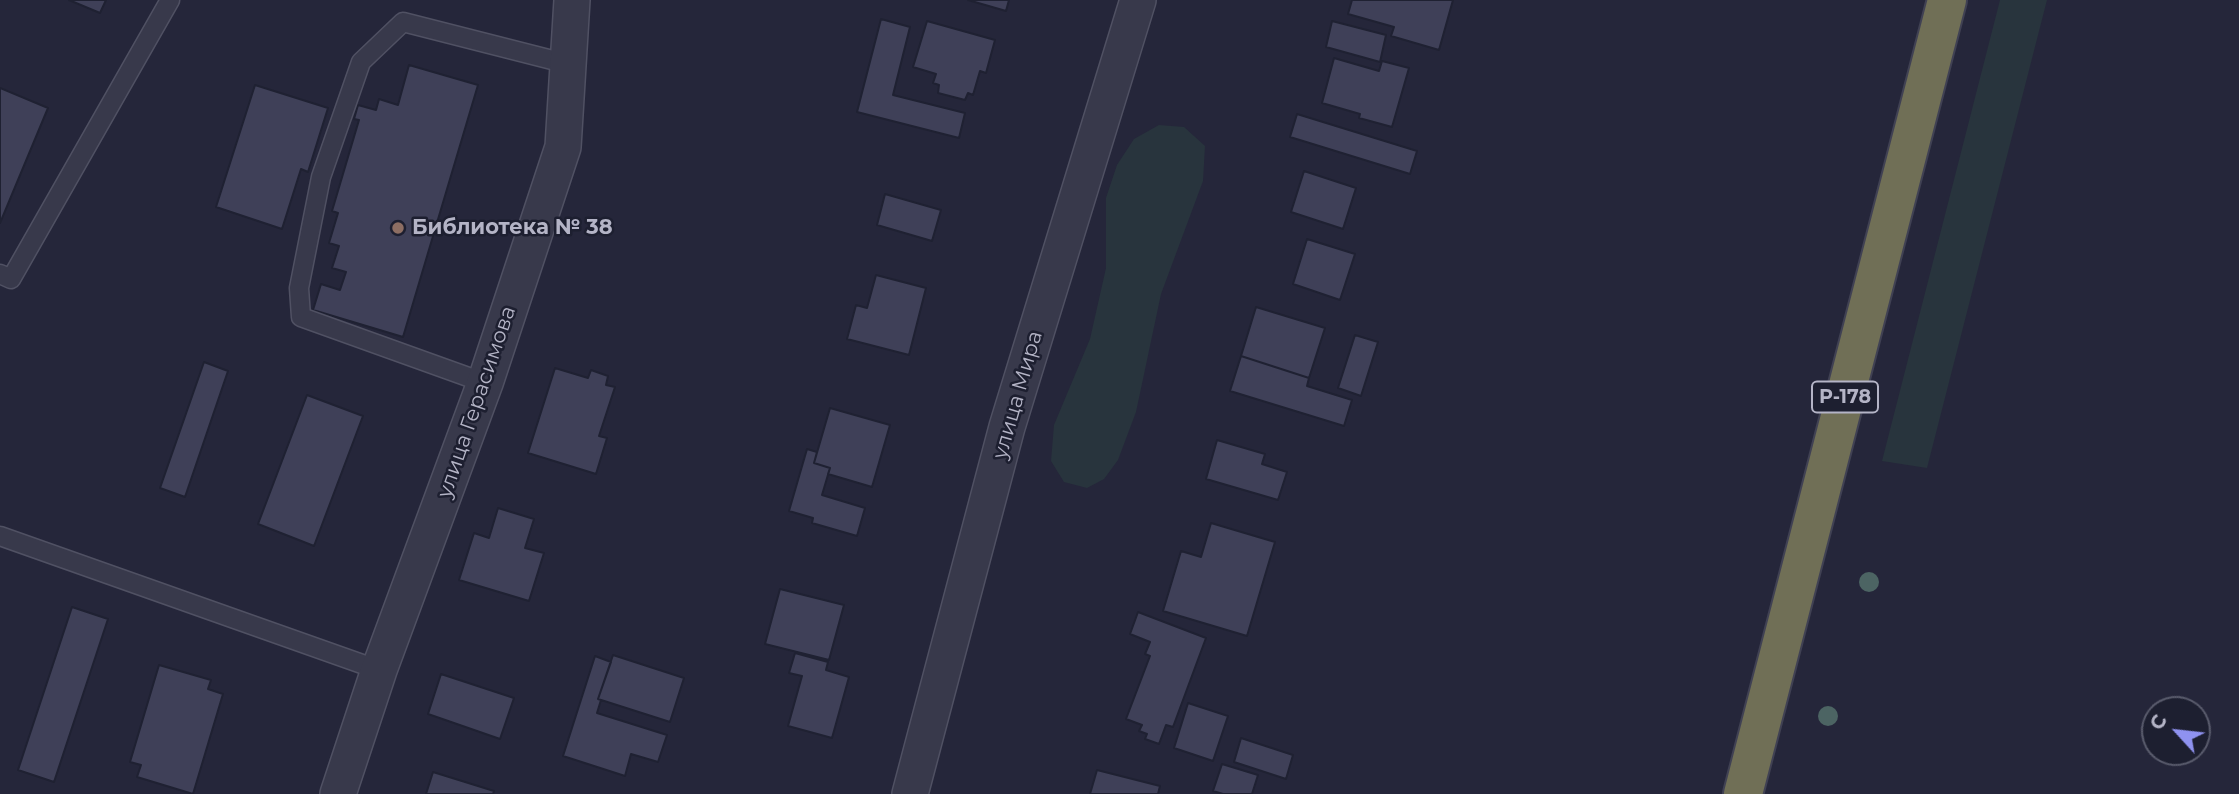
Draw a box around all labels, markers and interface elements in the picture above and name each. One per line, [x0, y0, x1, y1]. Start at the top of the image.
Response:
place label: Библиотека № 38 [412, 215, 613, 241]
marker: Библиотека № 38 [390, 220, 406, 236]
street label: улица Герасимова [432, 303, 522, 501]
street label: улица Мира [988, 328, 1048, 462]
road number: Р-178 [1812, 382, 1878, 412]
north arrow [2141, 696, 2211, 766]
text: С [2145, 711, 2172, 734]

